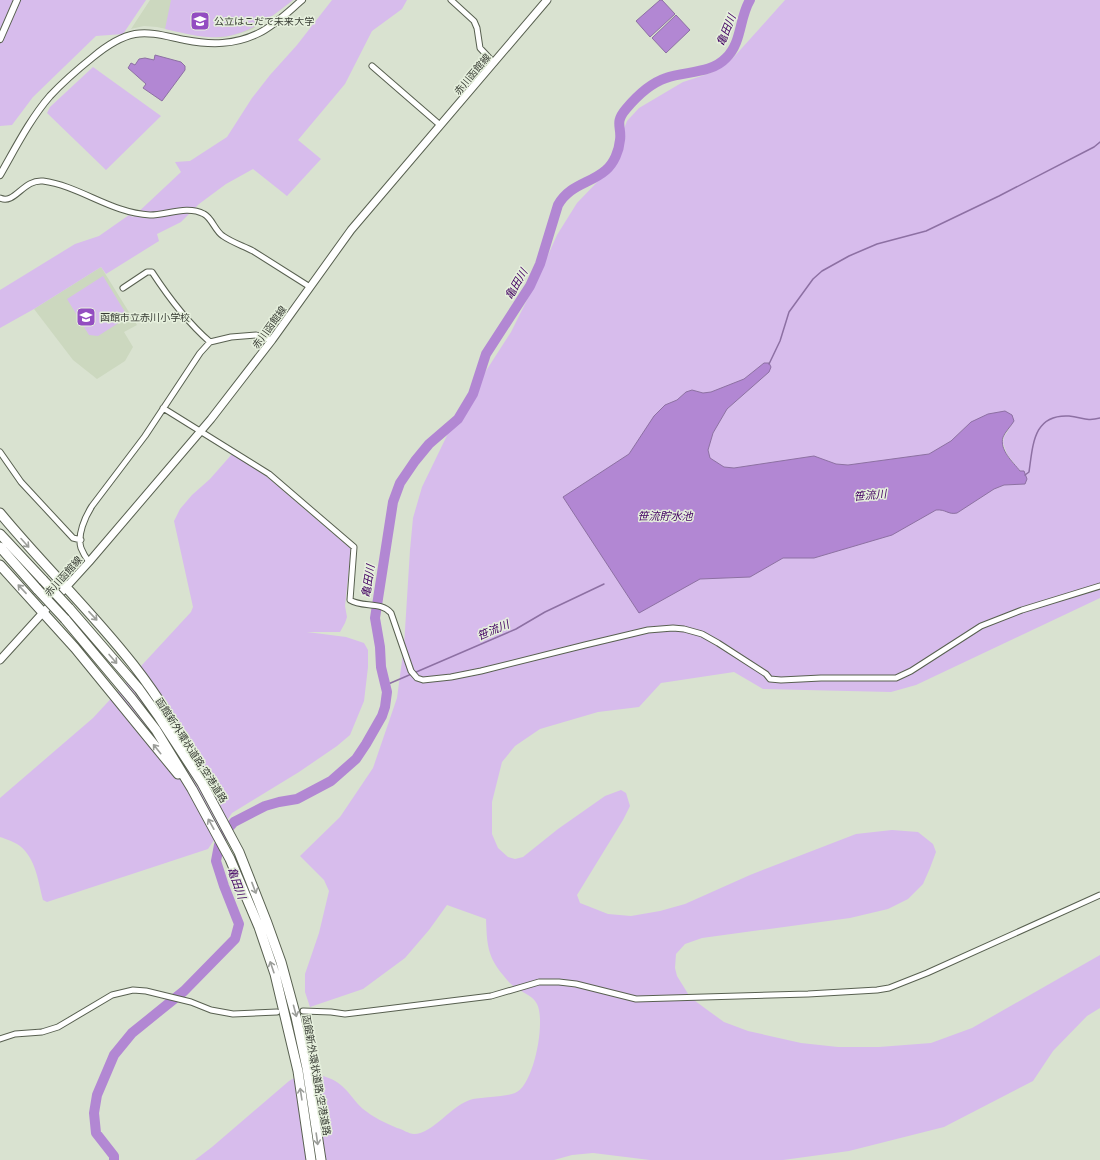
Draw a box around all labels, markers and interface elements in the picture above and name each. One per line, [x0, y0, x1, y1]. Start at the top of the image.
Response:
school or university icon: 公立はこだて未来大学 [189, 10, 211, 32]
water label: 亀田川 [714, 12, 738, 48]
place label: 公立はこだて未来大学 [214, 16, 314, 27]
street label: 赤川函館線 [452, 52, 493, 97]
water label: 亀田川 [503, 266, 530, 301]
street label: 赤川函館線 [250, 304, 289, 351]
school or university icon: 函館市立赤川小学校 [75, 306, 97, 328]
place label: 函館市立赤川小学校 [100, 312, 190, 323]
water label: 笹流川 [853, 487, 888, 502]
water label: 笹流貯水池 [638, 510, 693, 522]
one-way arrow [21, 537, 30, 548]
street label: 赤川函館線 [43, 554, 84, 599]
water label: 亀田川 [359, 563, 377, 598]
one-way arrow [18, 584, 27, 594]
one-way arrow [88, 610, 97, 620]
water label: 笹流川 [475, 618, 511, 642]
one-way arrow [108, 654, 117, 665]
street label: 函館新外環状道路;空港道路 [154, 696, 230, 805]
one-way arrow [152, 744, 161, 754]
one-way arrow [207, 819, 215, 831]
water label: 亀田川 [226, 865, 249, 901]
one-way arrow [250, 882, 258, 894]
one-way arrow [268, 961, 276, 973]
one-way arrow [292, 1005, 299, 1018]
street label: 函館新外環状道路;空港道路 [300, 1014, 333, 1136]
one-way arrow [297, 1088, 305, 1101]
one-way arrow [314, 1132, 322, 1145]

